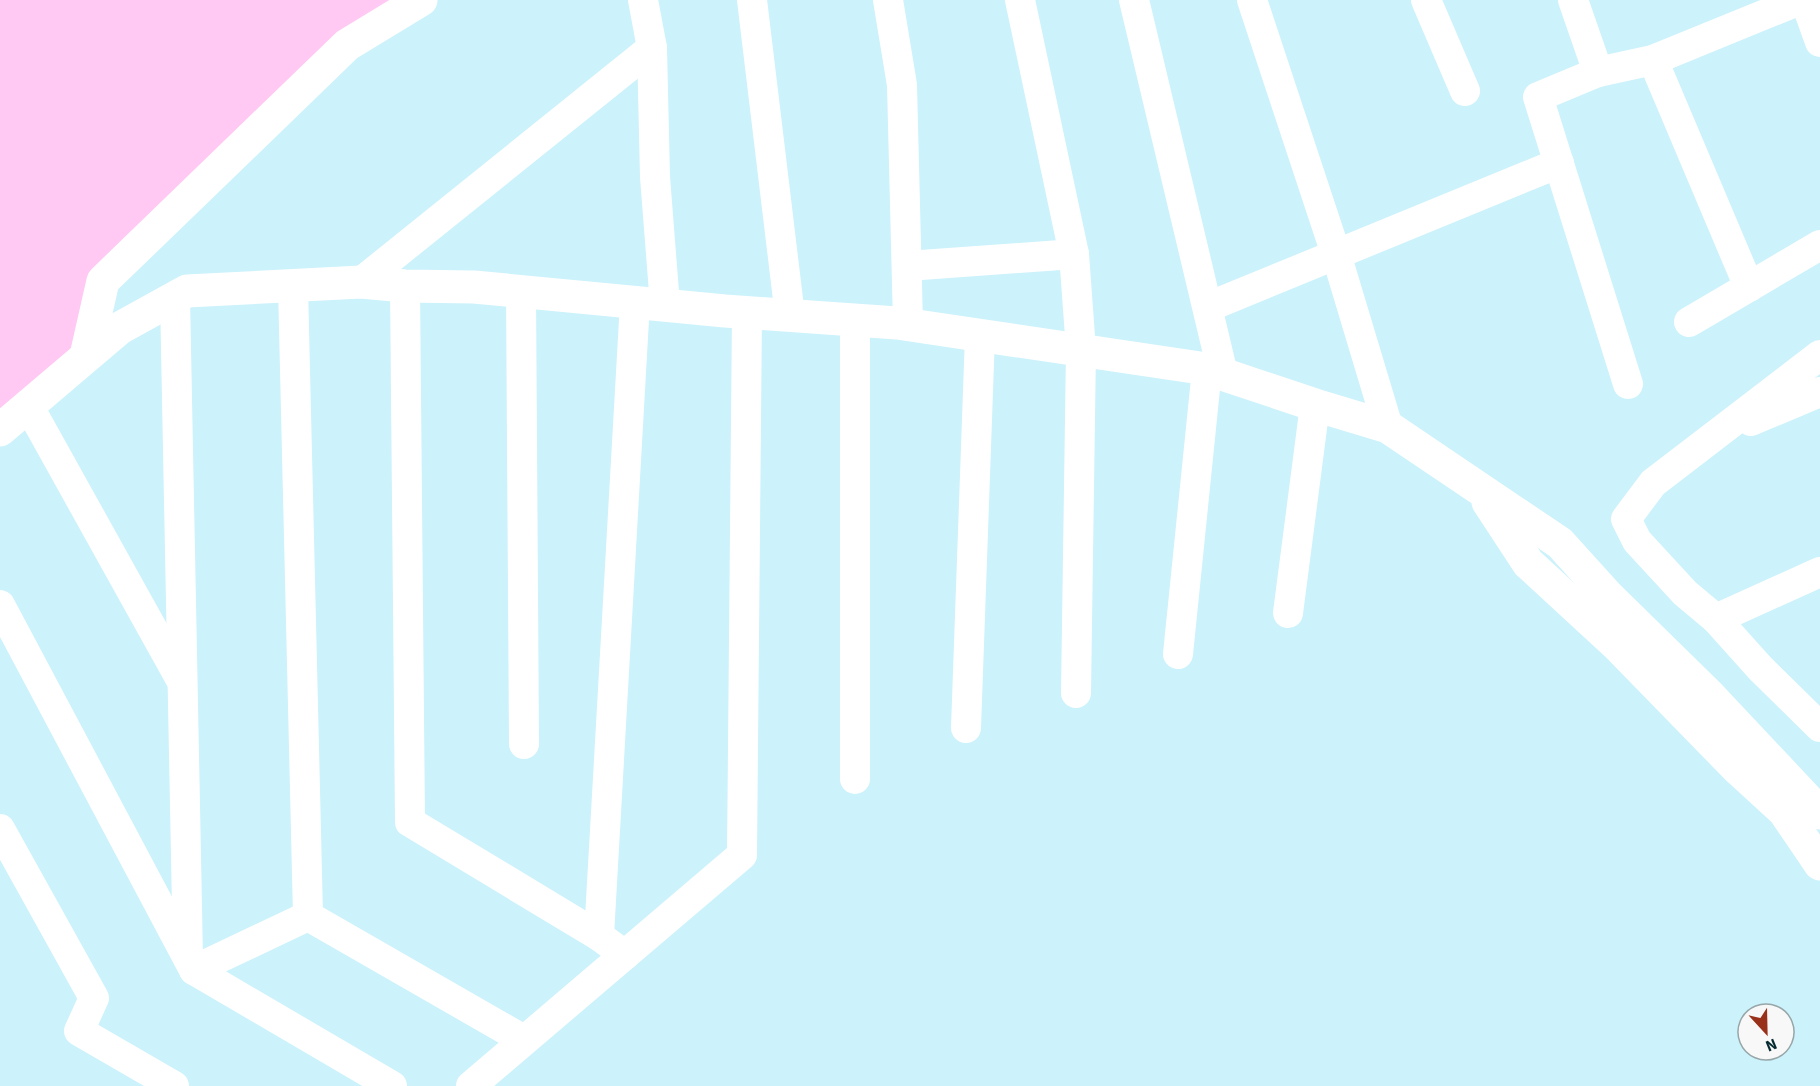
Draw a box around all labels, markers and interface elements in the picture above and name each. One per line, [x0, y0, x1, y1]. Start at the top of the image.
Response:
north arrow [1736, 1002, 1796, 1062]
text: N [1762, 1033, 1780, 1057]

